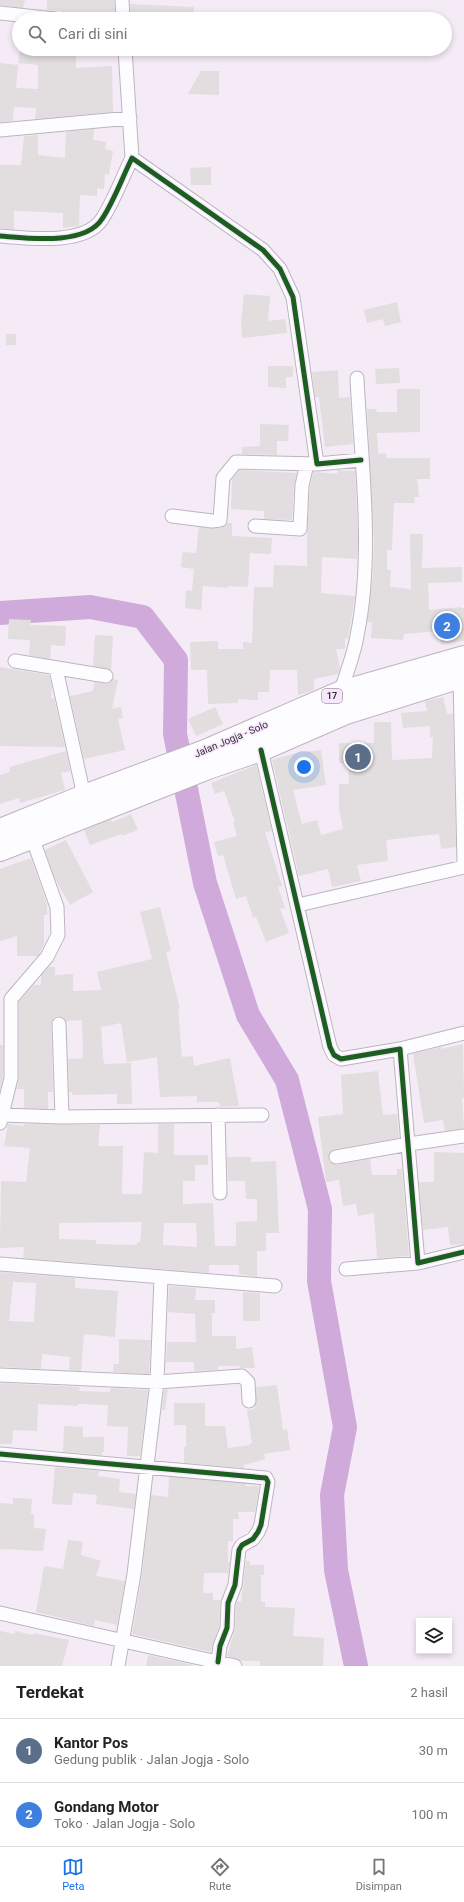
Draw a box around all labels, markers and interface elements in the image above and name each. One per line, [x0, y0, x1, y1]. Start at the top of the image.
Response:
search box [12, 12, 452, 56]
icon: search [26, 23, 48, 45]
text: Cari di sini [58, 25, 128, 43]
pin: 2 [434, 611, 460, 641]
road number: 17 [322, 689, 342, 703]
street label: Jalan Jogja - Solo [192, 718, 270, 759]
pin: 1 [345, 742, 371, 772]
your location [294, 757, 314, 777]
map controls [416, 1618, 452, 1654]
button: layers [416, 1618, 452, 1654]
text: Terdekat [16, 1682, 84, 1702]
text: 2 hasil [410, 1685, 448, 1700]
text: Kantor Pos [54, 1734, 128, 1752]
text: 1 [25, 1743, 33, 1758]
text: 30 m [419, 1743, 448, 1758]
text: Gedung publik · Jalan Jogja - Solo [54, 1752, 249, 1767]
text: Gondang Motor [54, 1798, 159, 1816]
text: 2 [25, 1807, 33, 1822]
text: 100 m [411, 1807, 448, 1822]
text: Toko · Jalan Jogja - Solo [54, 1816, 195, 1831]
tab: Peta [62, 1856, 85, 1893]
tab: Rute [209, 1856, 231, 1893]
tab: Disimpan [356, 1856, 402, 1893]

